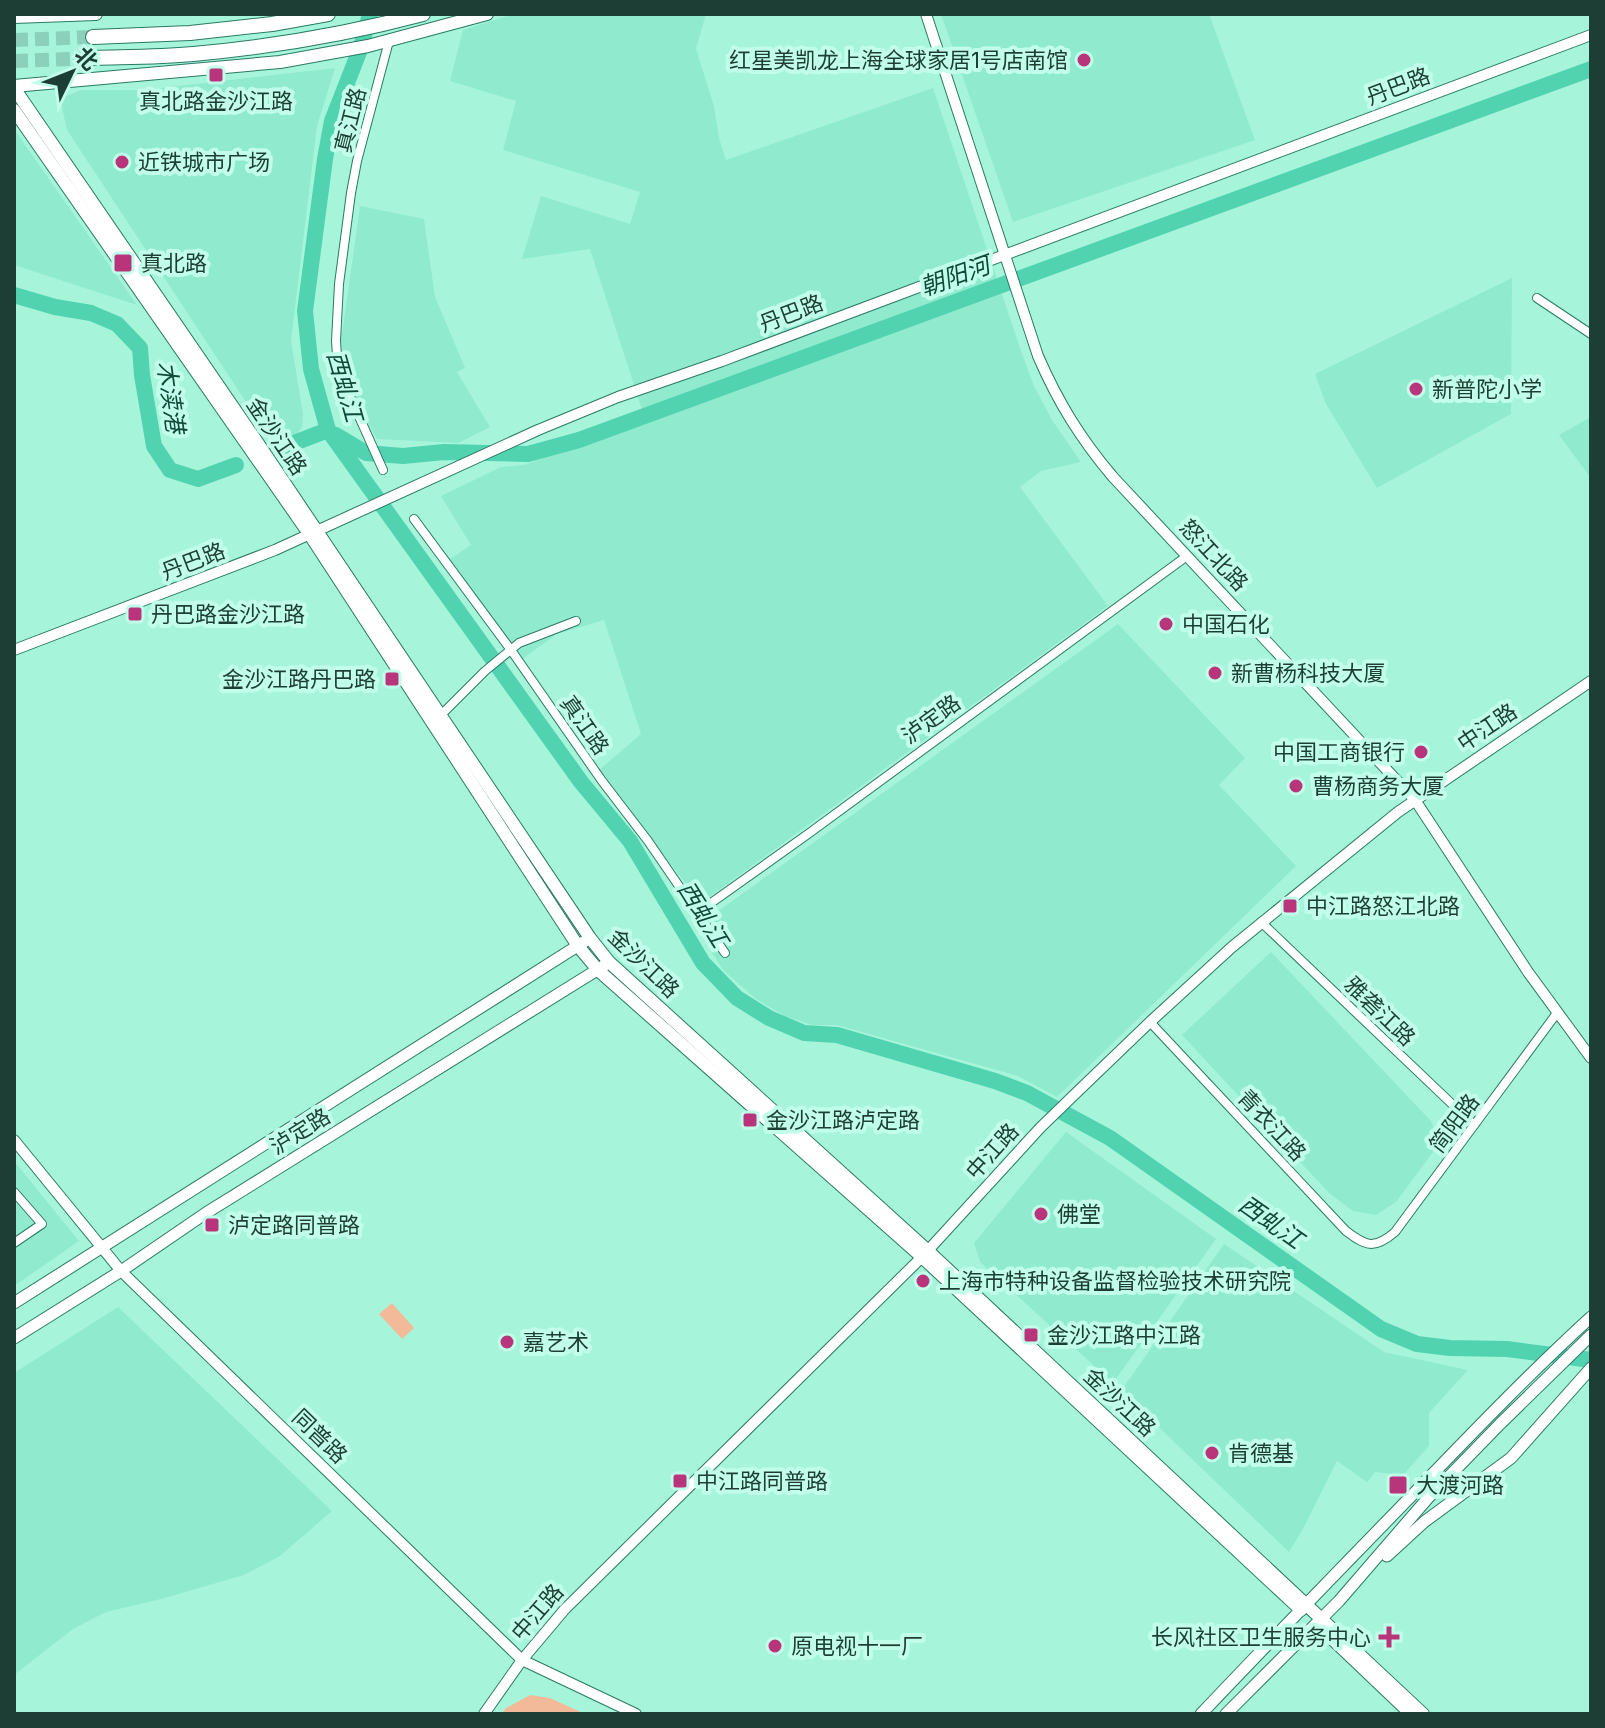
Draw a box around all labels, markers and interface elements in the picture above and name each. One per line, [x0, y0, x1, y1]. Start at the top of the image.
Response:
north arrow [32, 32, 112, 112]
text: 北 [70, 41, 104, 75]
place label: 红星美凯龙上海全球家居1号店南馆 [729, 47, 1068, 73]
marker: 红星美凯龙上海全球家居1号店南馆 [1075, 51, 1093, 69]
street label: 丹巴路 [1363, 62, 1433, 110]
marker: 真北路金沙江路 [207, 66, 225, 84]
street label: 真江路 [329, 85, 371, 155]
place label: 真北路金沙江路 [139, 88, 293, 114]
place label: 近铁城市广场 [138, 149, 270, 175]
marker: 近铁城市广场 [113, 153, 131, 171]
water label: 朝阳河 [916, 249, 998, 302]
place label: 真北路 [141, 250, 207, 276]
marker: 真北路 [112, 252, 134, 274]
street label: 丹巴路 [756, 289, 826, 337]
water label: 西虬江 [321, 347, 370, 427]
water label: 木渎港 [152, 359, 191, 438]
place label: 新普陀小学 [1432, 376, 1542, 402]
marker: 新普陀小学 [1407, 380, 1425, 398]
street label: 金沙江路 [242, 392, 312, 480]
street label: 怒江北路 [1174, 514, 1254, 596]
street label: 丹巴路 [158, 537, 228, 585]
place label: 丹巴路金沙江路 [151, 601, 305, 627]
marker: 丹巴路金沙江路 [126, 605, 144, 623]
place label: 中国石化 [1182, 611, 1270, 637]
marker: 中国石化 [1157, 615, 1175, 633]
place label: 新曹杨科技大厦 [1231, 660, 1385, 686]
marker: 新曹杨科技大厦 [1206, 664, 1224, 682]
place label: 金沙江路丹巴路 [222, 666, 376, 692]
marker: 金沙江路丹巴路 [383, 670, 401, 688]
street label: 泸定路 [897, 689, 965, 749]
street label: 真江路 [555, 691, 615, 759]
street label: 中江路 [1452, 698, 1522, 756]
place label: 中国工商银行 [1273, 739, 1405, 765]
marker: 中国工商银行 [1412, 743, 1430, 761]
place label: 曹杨商务大厦 [1312, 773, 1444, 799]
marker: 曹杨商务大厦 [1287, 777, 1305, 795]
water label: 西虬江 [672, 876, 736, 955]
place label: 中江路怒江北路 [1306, 893, 1460, 919]
marker: 中江路怒江北路 [1281, 897, 1299, 915]
street label: 金沙江路 [603, 923, 685, 1003]
street label: 雅砻江路 [1339, 971, 1421, 1051]
street label: 青衣江路 [1232, 1084, 1312, 1166]
street label: 简阳路 [1424, 1089, 1484, 1157]
street label: 泸定路 [265, 1102, 335, 1160]
place label: 金沙江路泸定路 [766, 1107, 920, 1133]
marker: 金沙江路泸定路 [741, 1111, 759, 1129]
street label: 中江路 [960, 1118, 1024, 1184]
water label: 西虬江 [1233, 1189, 1311, 1256]
place label: 佛堂 [1057, 1201, 1101, 1227]
marker: 佛堂 [1032, 1205, 1050, 1223]
place label: 泸定路同普路 [228, 1212, 360, 1238]
marker: 泸定路同普路 [203, 1216, 221, 1234]
place label: 上海市特种设备监督检验技术研究院 [939, 1268, 1291, 1294]
marker: 上海市特种设备监督检验技术研究院 [914, 1272, 932, 1290]
place label: 金沙江路中江路 [1047, 1322, 1201, 1348]
marker: 金沙江路中江路 [1022, 1326, 1040, 1344]
place label: 嘉艺术 [523, 1329, 589, 1355]
marker: 嘉艺术 [498, 1333, 516, 1351]
street label: 金沙江路 [1079, 1362, 1161, 1442]
street label: 同普路 [287, 1404, 353, 1468]
place label: 肯德基 [1228, 1440, 1294, 1466]
marker: 肯德基 [1203, 1444, 1221, 1462]
place label: 中江路同普路 [696, 1468, 828, 1494]
marker: 中江路同普路 [671, 1472, 689, 1490]
place label: 大渡河路 [1416, 1472, 1504, 1498]
marker: 大渡河路 [1387, 1474, 1409, 1496]
street label: 中江路 [506, 1579, 568, 1645]
place label: 长风社区卫生服务中心 [1151, 1624, 1371, 1650]
marker: 长风社区卫生服务中心 [1378, 1626, 1400, 1648]
place label: 原电视十一厂 [791, 1633, 923, 1659]
marker: 原电视十一厂 [766, 1637, 784, 1655]

